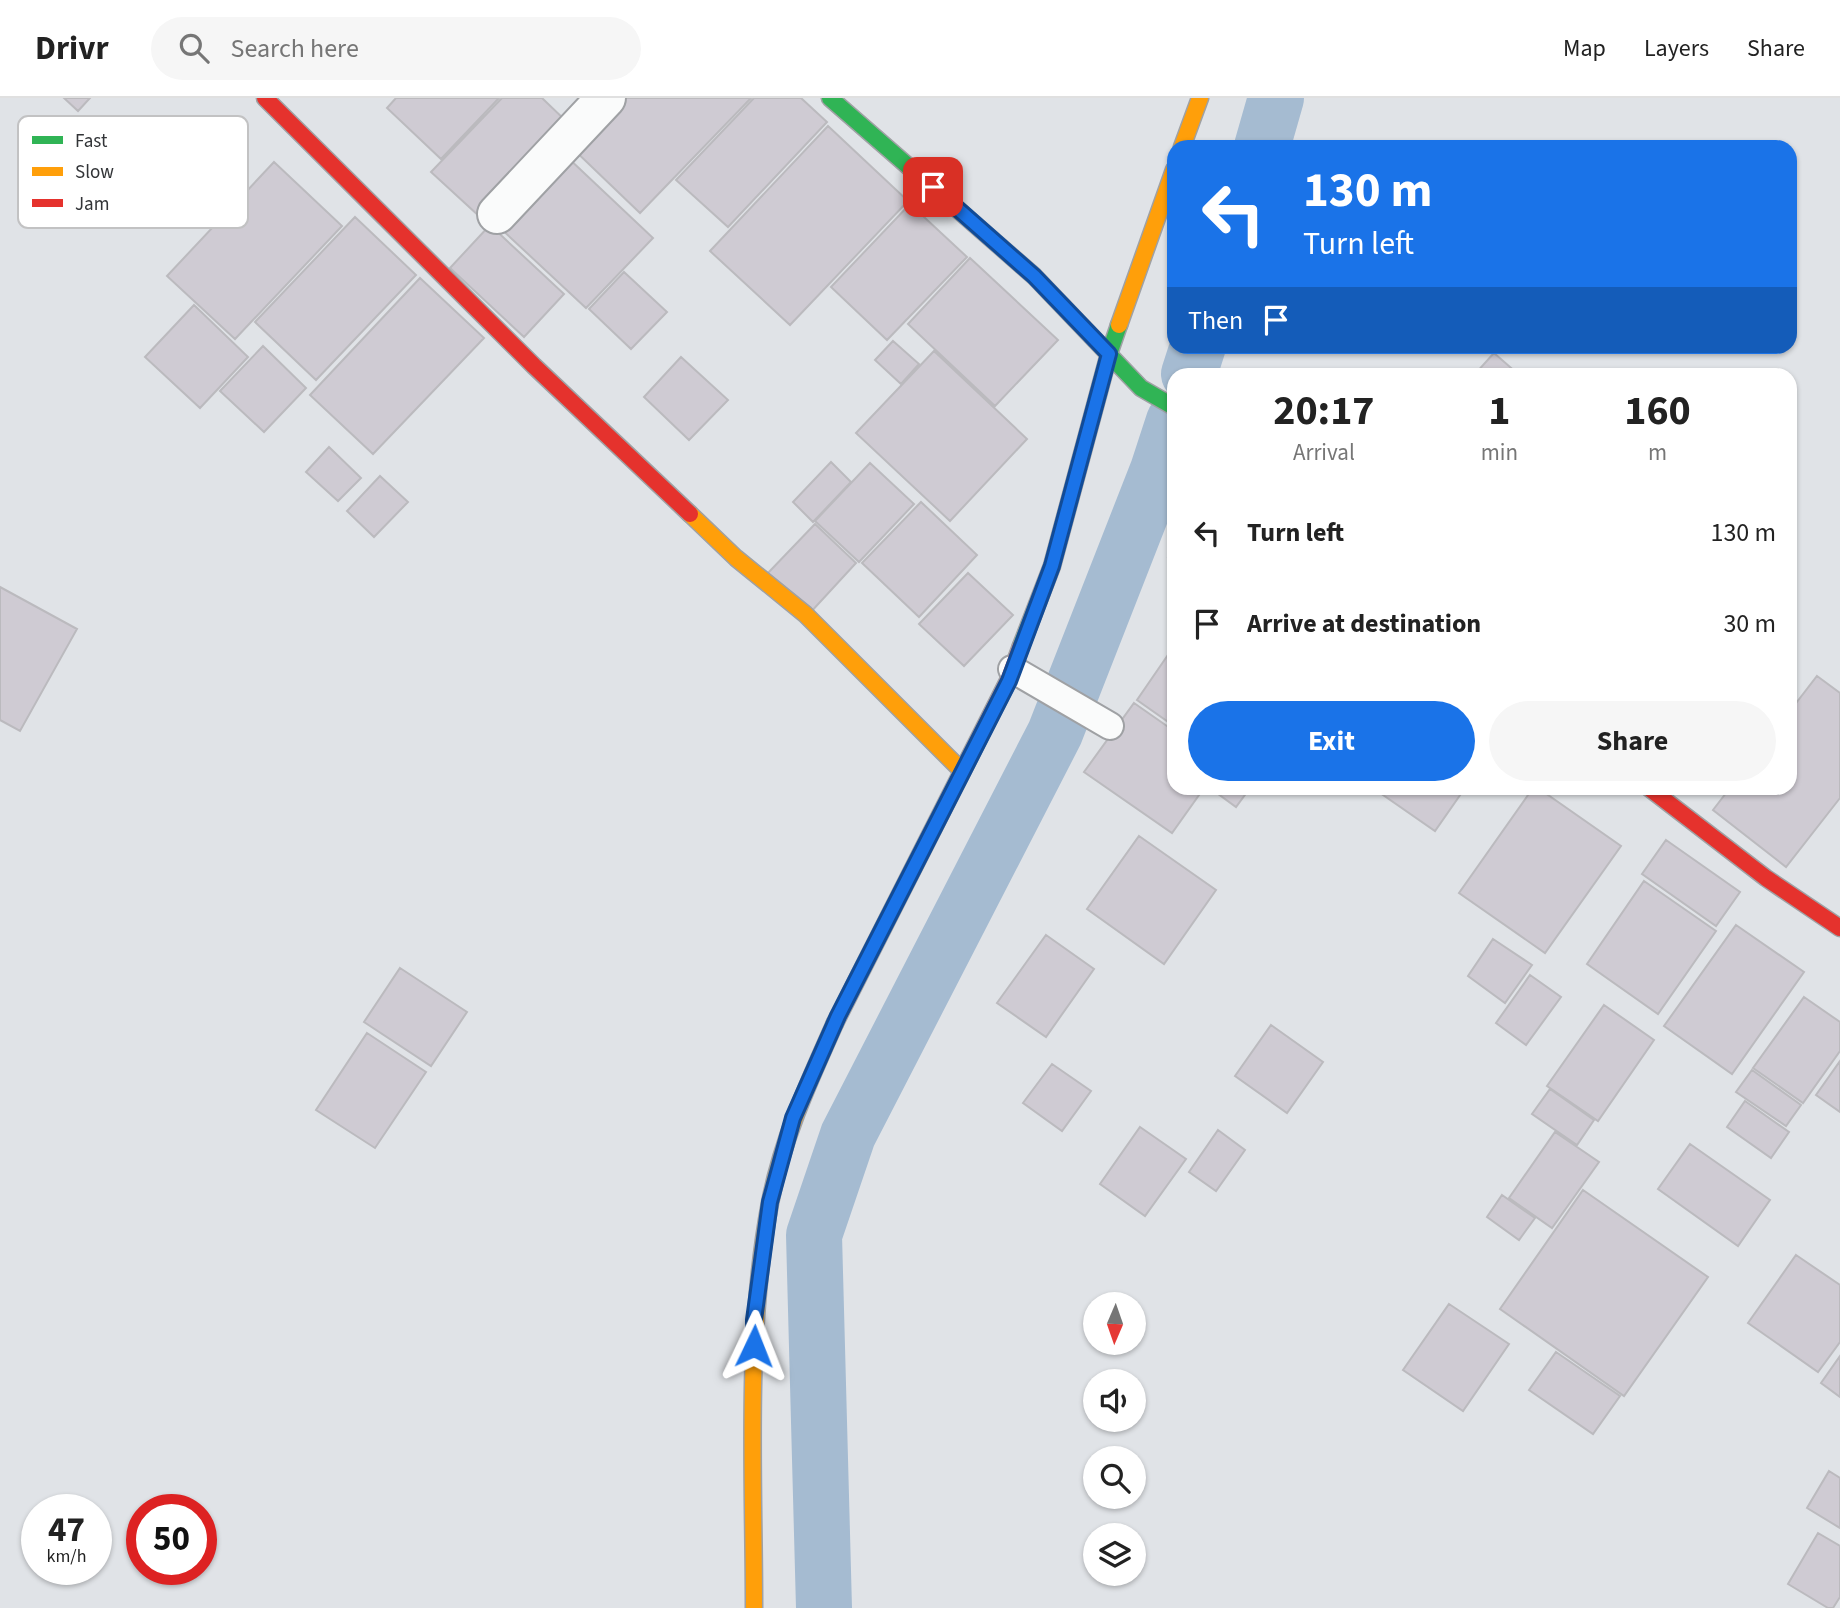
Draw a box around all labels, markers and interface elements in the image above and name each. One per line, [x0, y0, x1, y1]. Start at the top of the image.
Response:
search box [151, 17, 641, 80]
text: Drivr [35, 25, 109, 72]
icon: search [175, 29, 213, 67]
text: Search here [231, 30, 359, 67]
text: Map [1563, 31, 1606, 66]
text: Layers [1644, 31, 1709, 66]
text: Share [1747, 31, 1805, 66]
legend [18, 116, 248, 228]
text: Fast [75, 128, 108, 155]
text: 130 m [1303, 156, 1432, 226]
pin [903, 157, 963, 217]
text: Slow [75, 159, 114, 186]
icon: arrive [914, 168, 952, 206]
icon: left [1188, 168, 1279, 259]
text: Jam [75, 191, 109, 218]
text: Turn left [1303, 221, 1414, 267]
icon: arrive [1257, 301, 1295, 339]
text: Then [1188, 302, 1243, 339]
text: 20:17 [1273, 381, 1375, 441]
text: 1 [1488, 381, 1510, 441]
text: 160 [1624, 381, 1691, 441]
text: Arrival [1293, 436, 1355, 469]
text: min [1481, 436, 1518, 469]
text: m [1648, 436, 1667, 469]
icon: left [1188, 514, 1226, 552]
text: Turn left [1247, 514, 1344, 551]
text: 130 m [1710, 514, 1776, 551]
icon: arrive [1188, 605, 1226, 643]
text: Arrive at destination [1247, 605, 1481, 642]
text: 30 m [1723, 605, 1776, 642]
button: Exit [1188, 701, 1475, 781]
button: Share [1489, 701, 1776, 781]
north arrow [1083, 1292, 1146, 1354]
map controls [1083, 1292, 1146, 1586]
position arrow [717, 1309, 791, 1383]
button: sound [1083, 1369, 1146, 1432]
button: search [1083, 1446, 1146, 1509]
speed limit sign: 50 [126, 1494, 217, 1585]
text: 47 [48, 1505, 85, 1555]
button: layers [1083, 1523, 1146, 1586]
text: km/h [47, 1544, 86, 1569]

